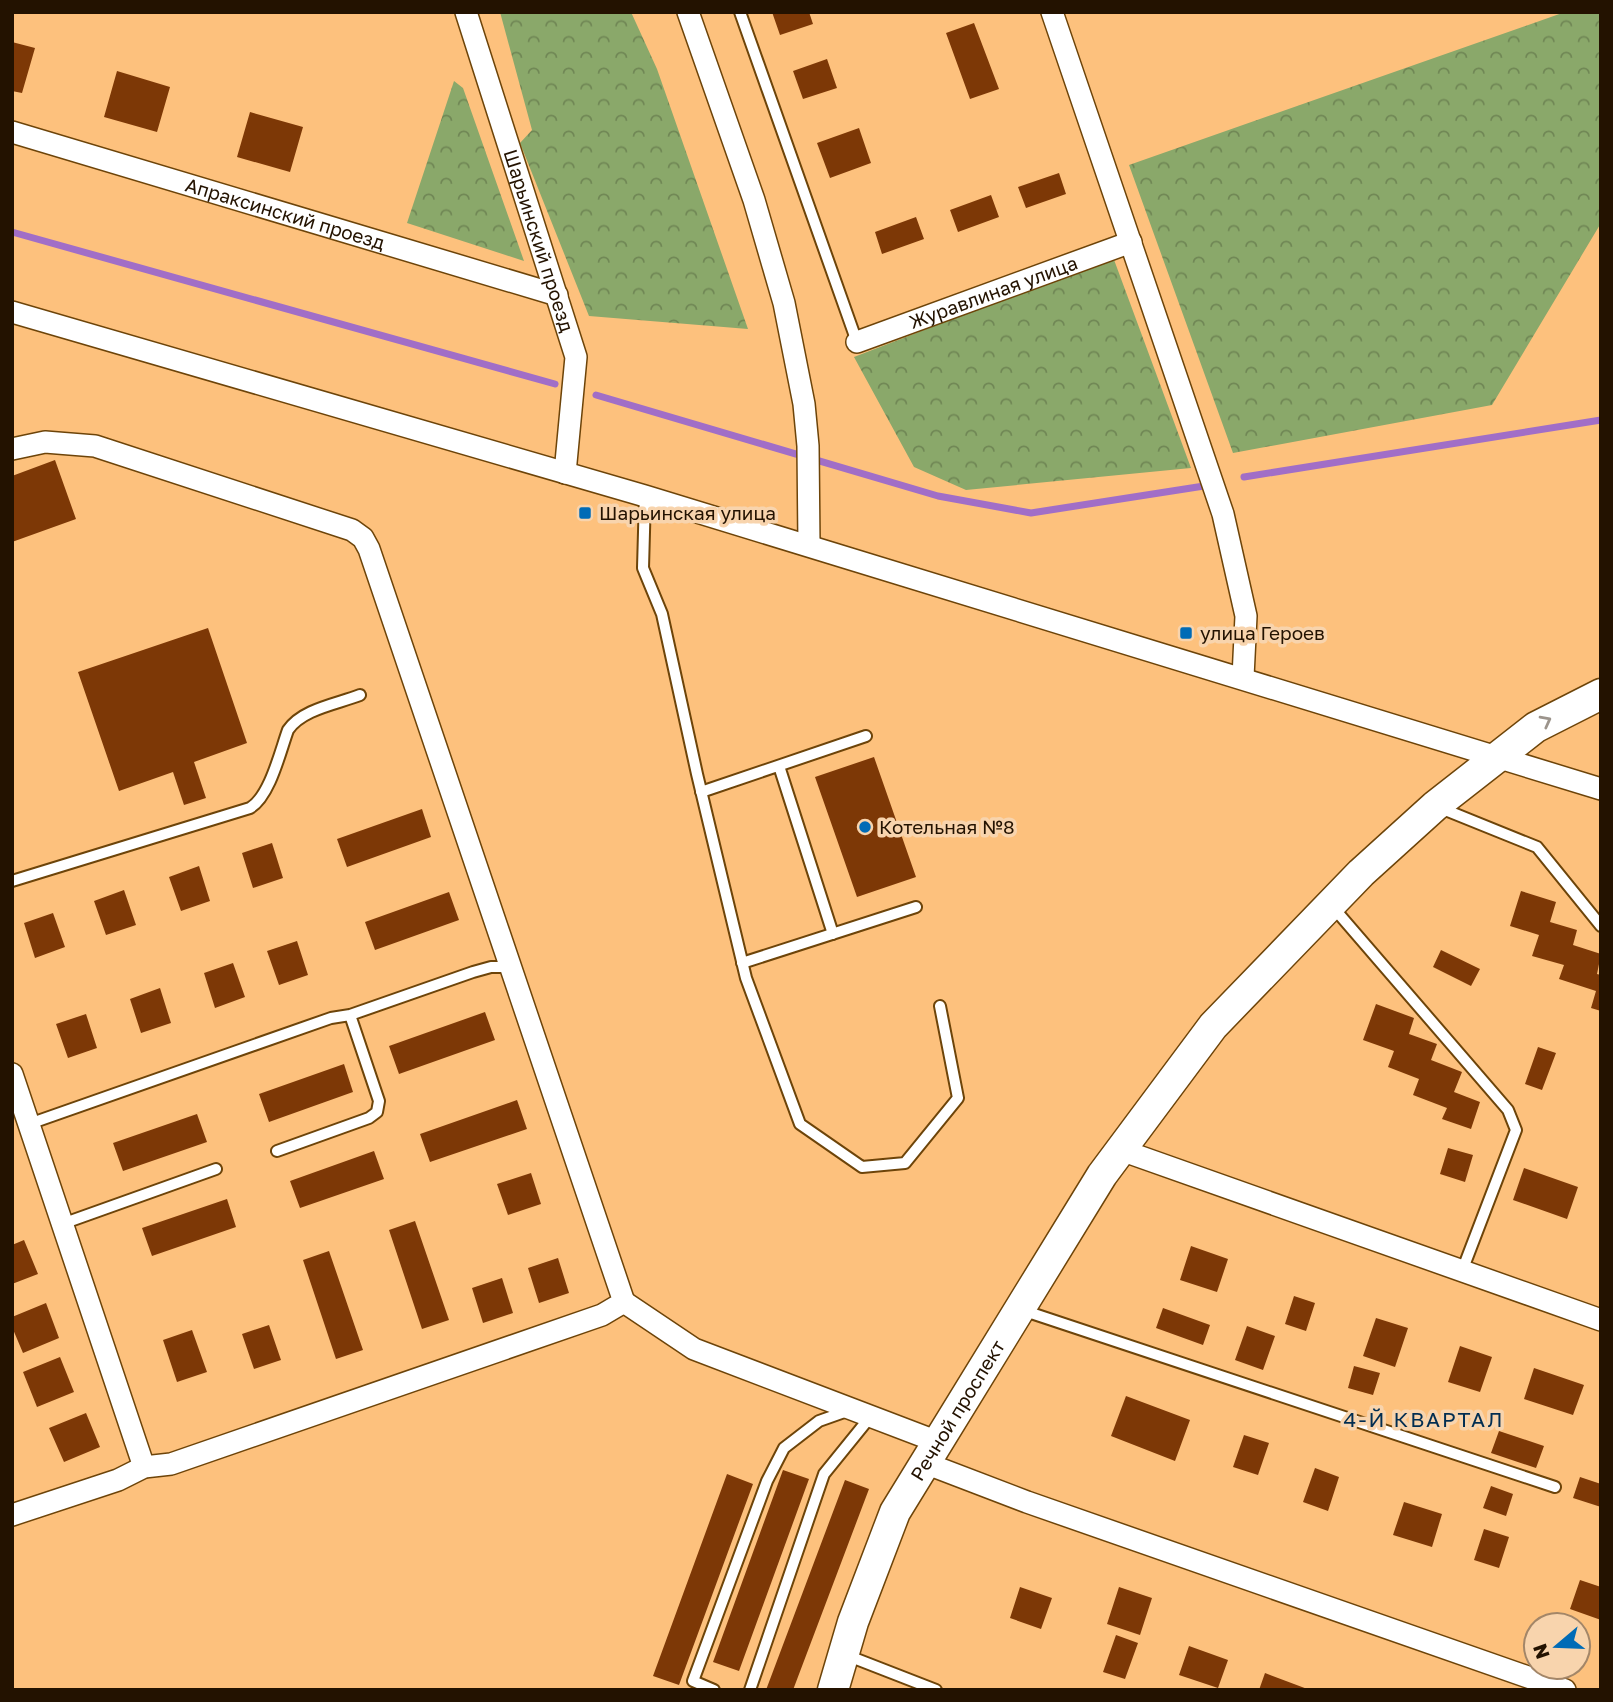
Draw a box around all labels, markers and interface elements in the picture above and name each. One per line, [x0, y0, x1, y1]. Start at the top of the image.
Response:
street label: Шарьинский проезд [500, 146, 579, 335]
street label: Апраксинский проезд [183, 173, 388, 254]
street label: Журавлиная улица [906, 251, 1080, 333]
place label: Шарьинская улица [599, 501, 776, 524]
marker: Шарьинская улица [577, 505, 593, 521]
place label: улица Героев [1200, 621, 1325, 644]
marker: улица Героев [1178, 625, 1194, 641]
one-way arrow [1539, 716, 1551, 730]
place label: Котельная №8 [879, 815, 1014, 838]
marker: Котельная №8 [857, 819, 873, 835]
street label: Речной проспект [905, 1336, 1009, 1485]
district label: 4-Й КВАРТАЛ [1344, 1406, 1504, 1432]
north arrow [1522, 1611, 1592, 1681]
text: N [1527, 1641, 1554, 1662]

